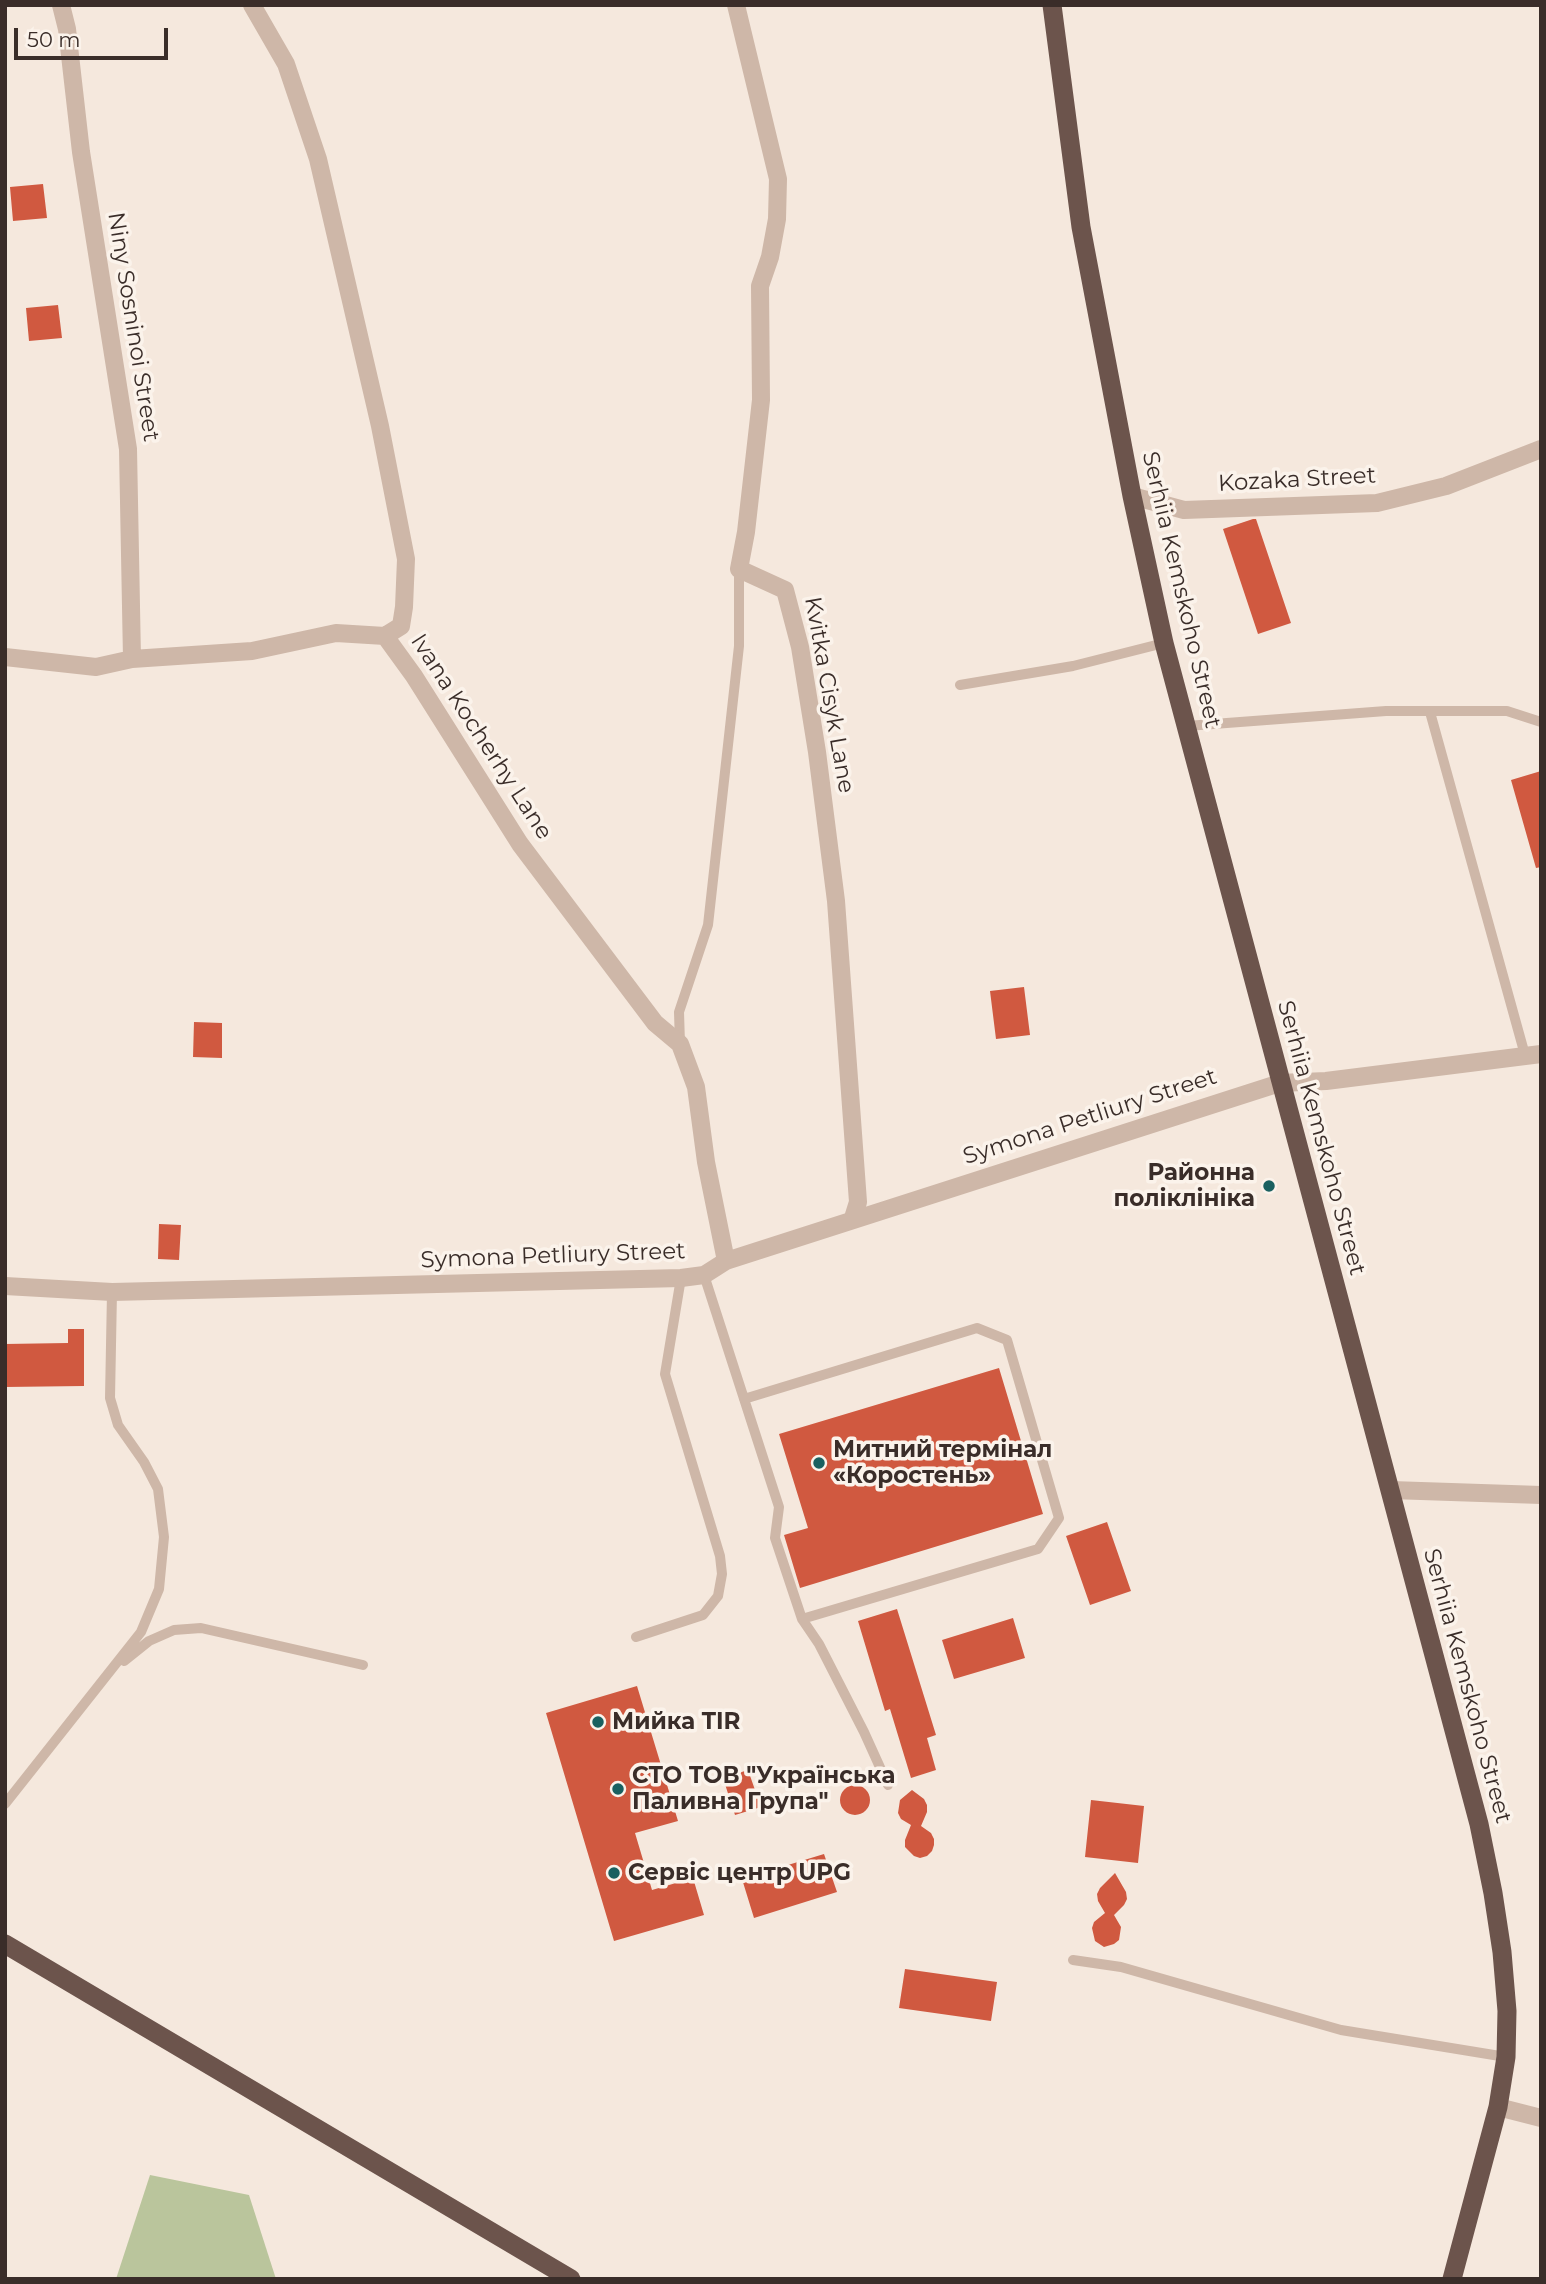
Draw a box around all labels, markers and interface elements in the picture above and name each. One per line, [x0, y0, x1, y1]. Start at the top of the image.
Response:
scale bar [18, 14, 172, 58]
text: 50 m [27, 27, 81, 52]
street label: Niny Sosninoi Street [101, 210, 165, 444]
street label: Serhiia Kemskoho Street [1136, 449, 1226, 731]
street label: Kozaka Street [1217, 462, 1377, 498]
street label: Kvitka Cisyk Lane [798, 595, 860, 795]
street label: Ivana Kocherhy Lane [404, 629, 558, 845]
street label: Serhiia Kemskoho Street [1271, 998, 1371, 1278]
street label: Symona Petliury Street [960, 1063, 1220, 1171]
place label: Районна поліклініка [1114, 1159, 1255, 1213]
marker: Районна поліклініка [1261, 1178, 1277, 1194]
street label: Symona Petliury Street [420, 1238, 686, 1274]
place label: Митний термінал «Коростень» [833, 1436, 1052, 1490]
marker: Митний термінал «Коростень» [811, 1455, 827, 1471]
street label: Serhiia Kemskoho Street [1417, 1546, 1517, 1826]
place label: Мийка TIR [612, 1708, 740, 1736]
marker: Мийка TIR [590, 1714, 606, 1730]
place label: СТО ТОВ "Українська Паливна Група" [632, 1762, 895, 1816]
marker: СТО ТОВ "Українська Паливна Група" [610, 1781, 626, 1797]
place label: Сервіс центр UPG [628, 1859, 851, 1887]
marker: Сервіс центр UPG [606, 1865, 622, 1881]

